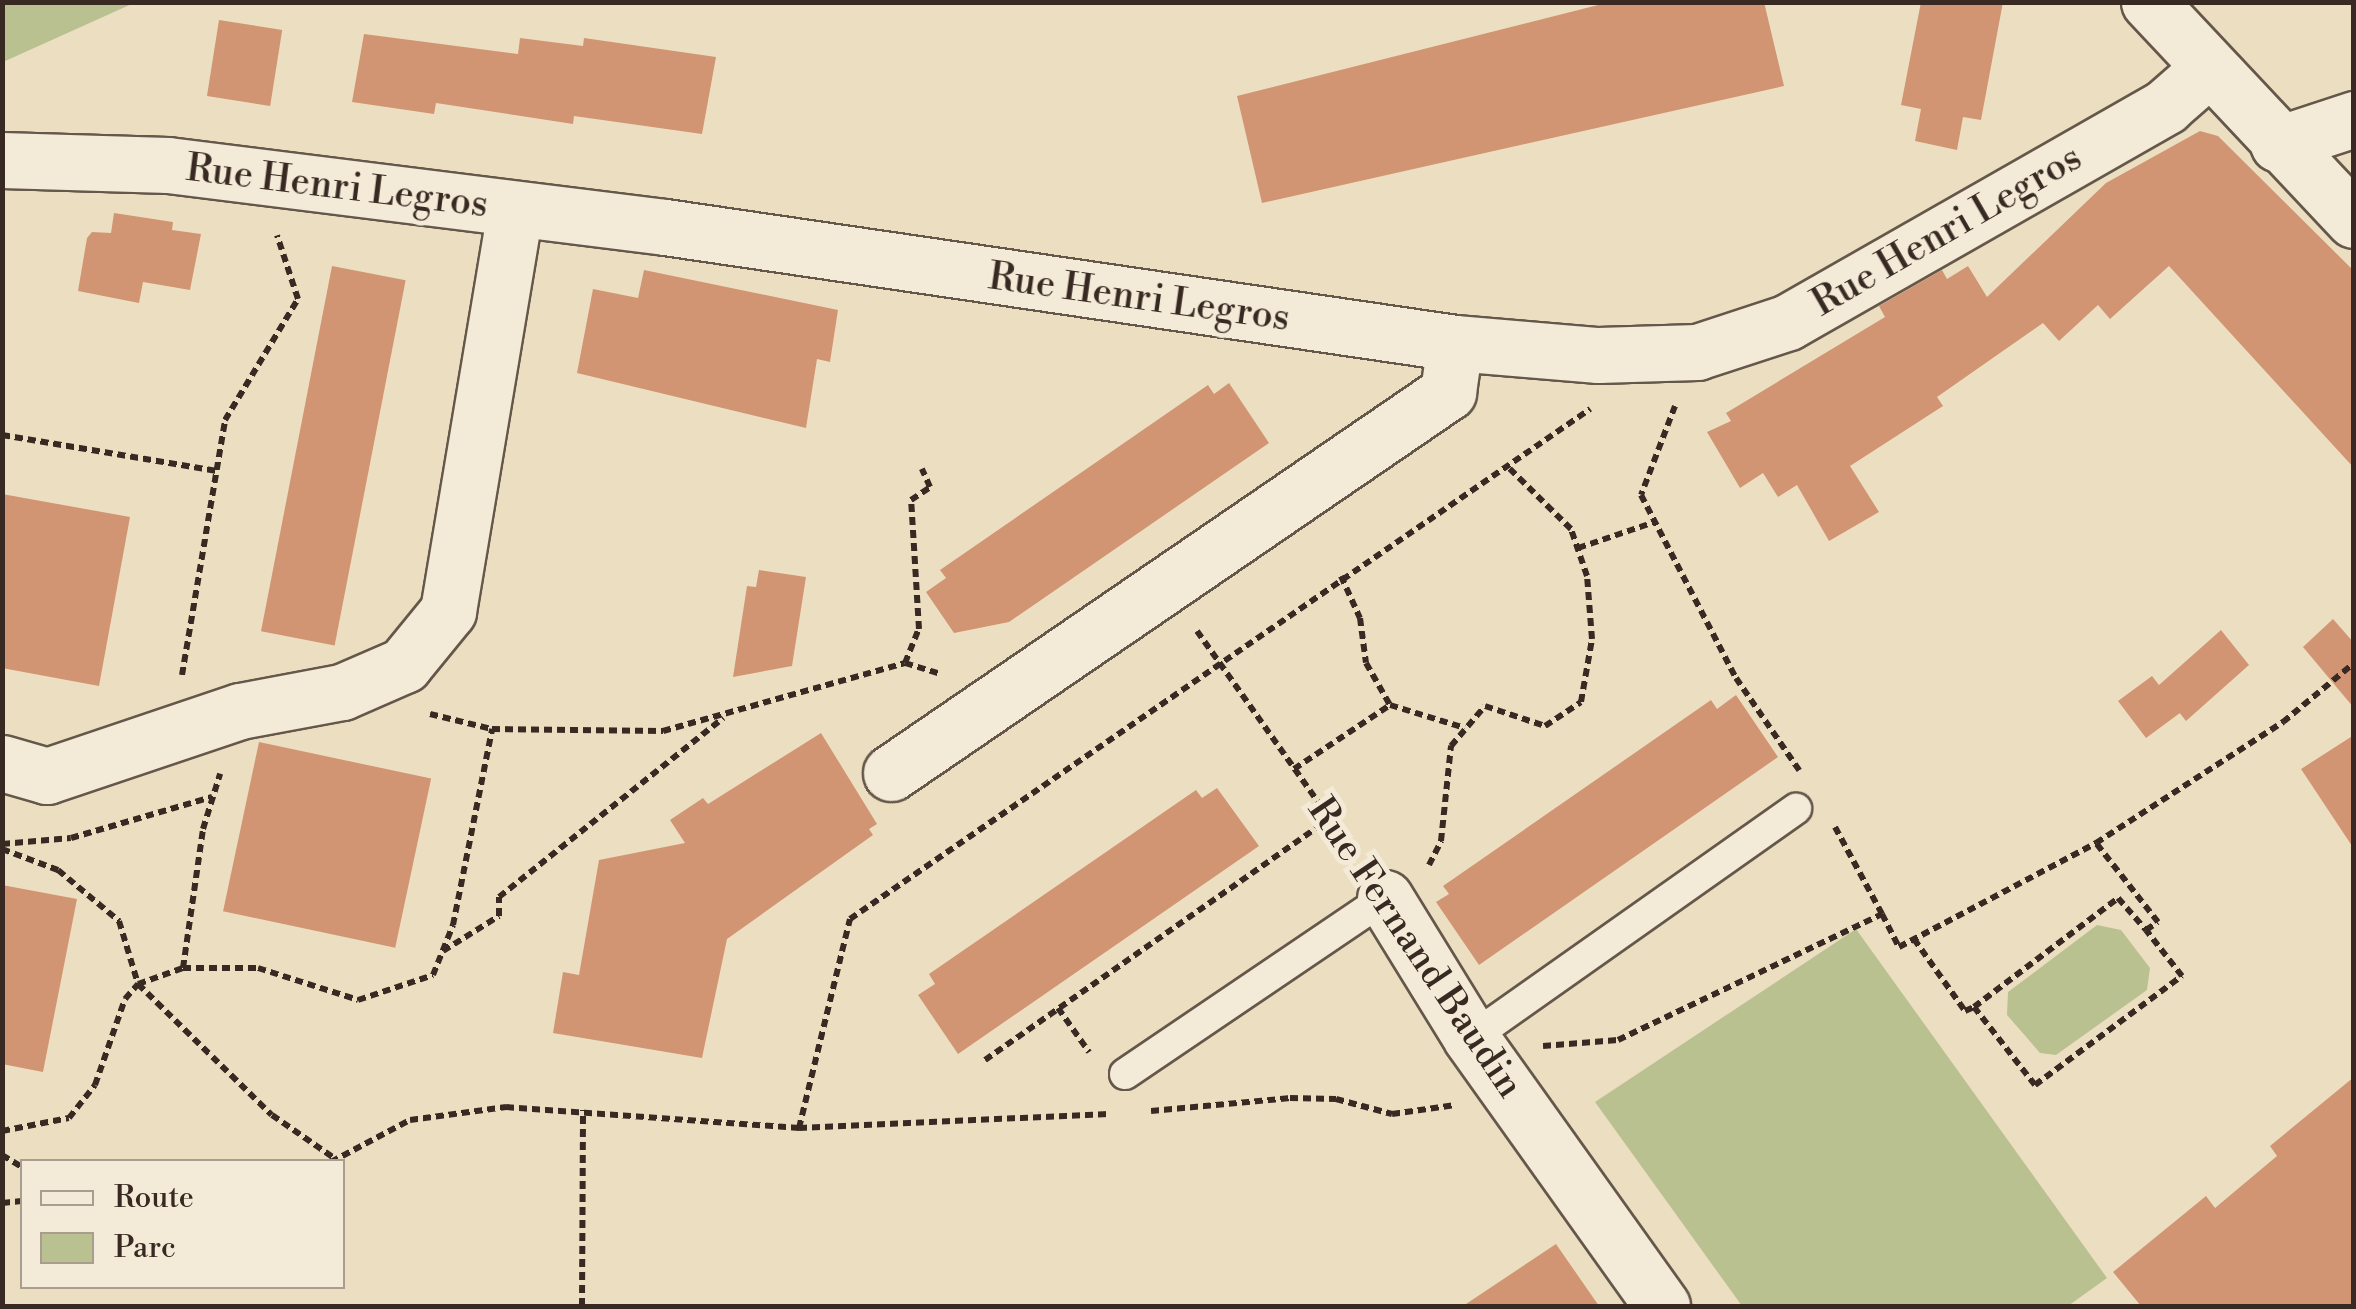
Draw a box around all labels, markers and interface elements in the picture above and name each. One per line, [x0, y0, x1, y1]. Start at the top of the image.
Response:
street label: Rue Henri Legros [1804, 135, 2090, 327]
street label: Rue Henri Legros [184, 146, 490, 228]
street label: Rue Henri Legros [985, 254, 1293, 342]
street label: Rue Fernand Baudin [1298, 789, 1532, 1107]
legend [20, 1159, 345, 1289]
text: Route [114, 1179, 194, 1217]
text: Parc [114, 1229, 176, 1267]

